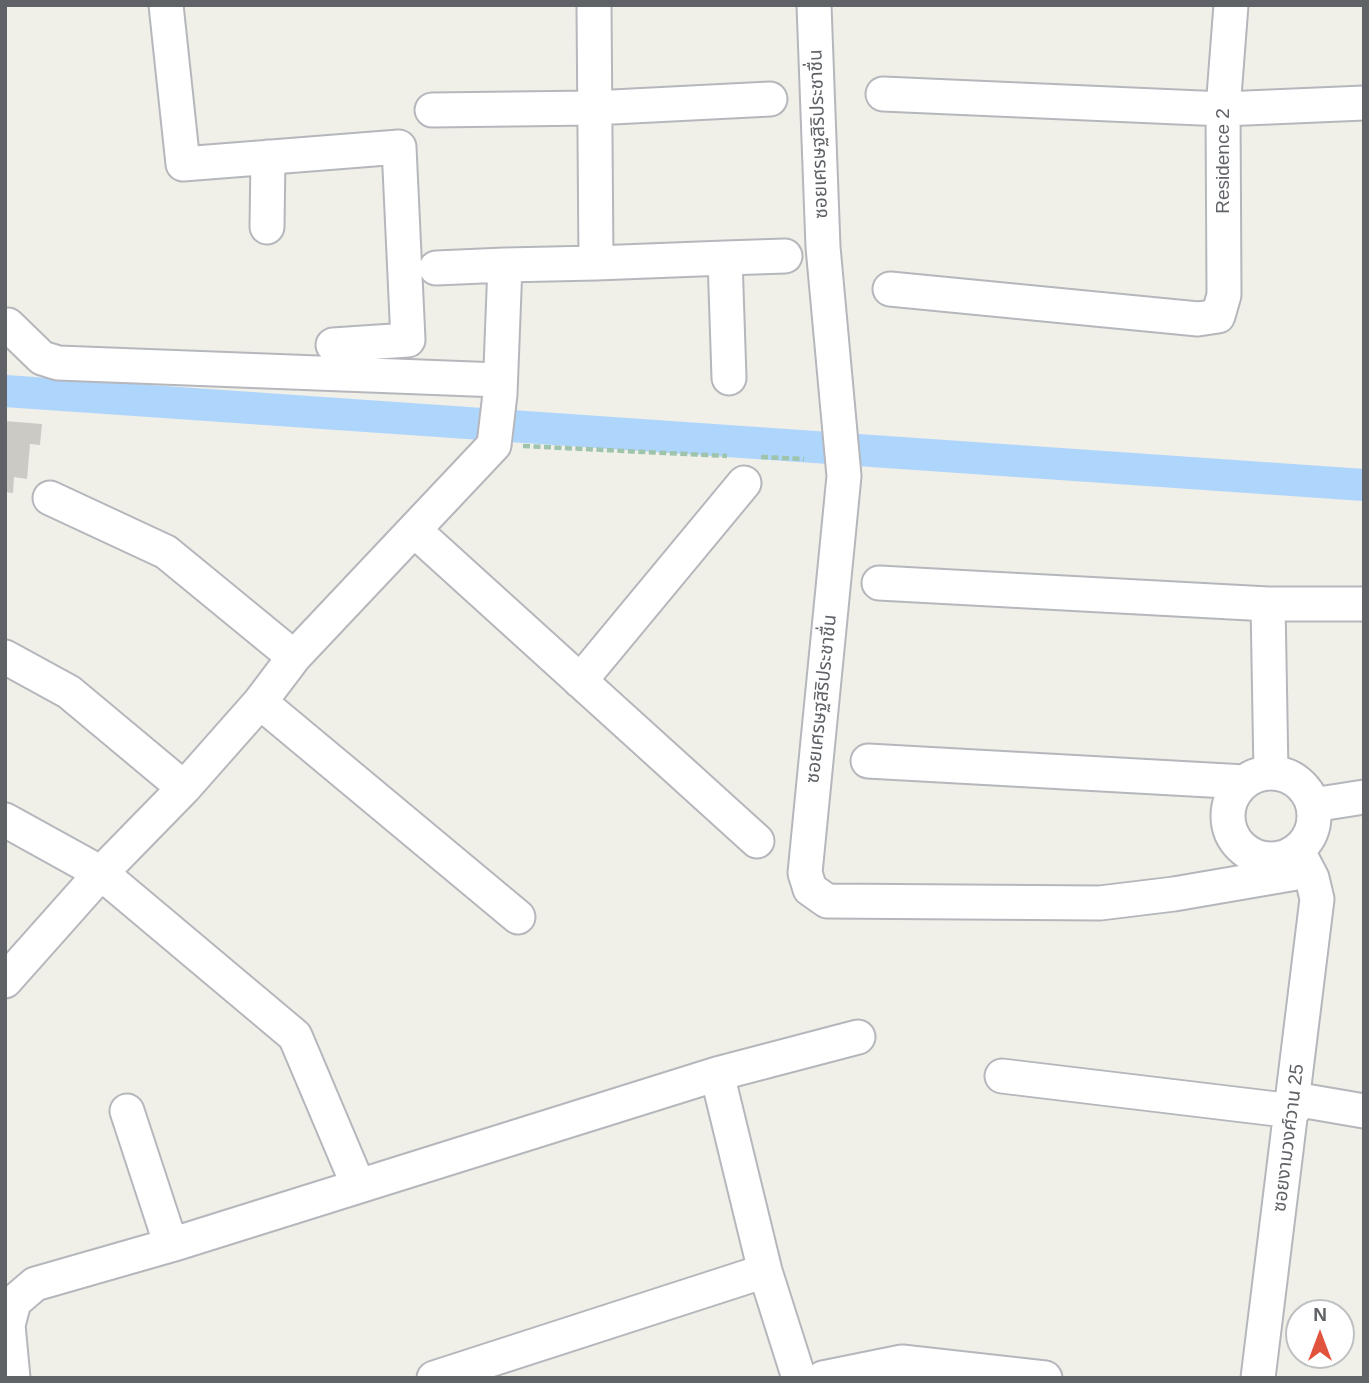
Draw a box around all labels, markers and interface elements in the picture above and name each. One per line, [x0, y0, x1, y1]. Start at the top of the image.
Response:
street label: ซอยเศรษฐสิริประชาชื่น [805, 49, 833, 219]
street label: Residence 2 [1213, 108, 1235, 214]
street label: ซอยเศรษฐสิริประชาชื่น [802, 614, 842, 784]
street label: ซอยงามวงศ์วาน 25 [1269, 1063, 1309, 1213]
north arrow [1285, 1299, 1355, 1369]
text: N [1313, 1304, 1327, 1325]

